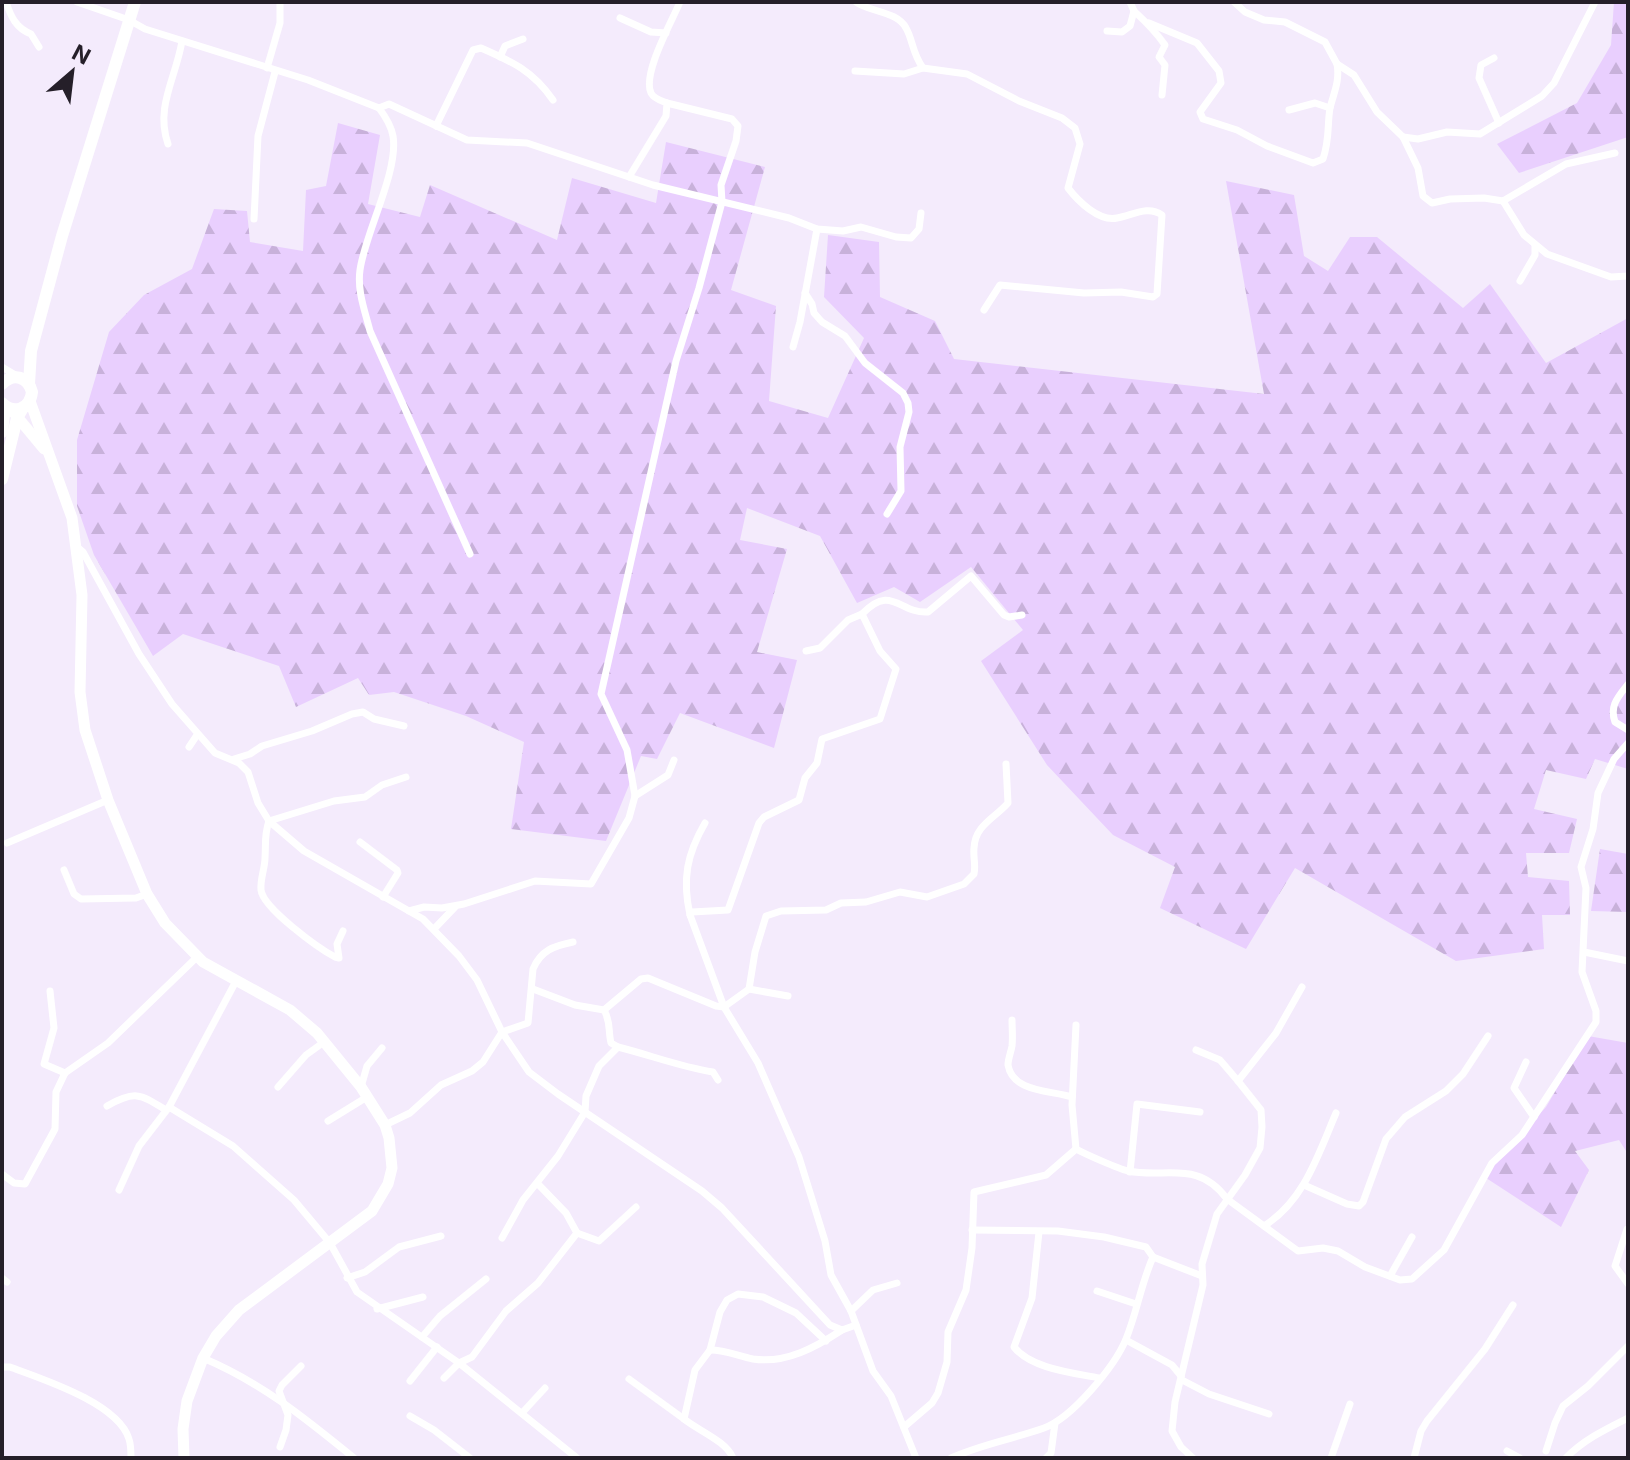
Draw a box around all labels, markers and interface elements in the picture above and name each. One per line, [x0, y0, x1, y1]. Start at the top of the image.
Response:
north arrow [32, 32, 112, 112]
text: N [68, 39, 95, 70]

